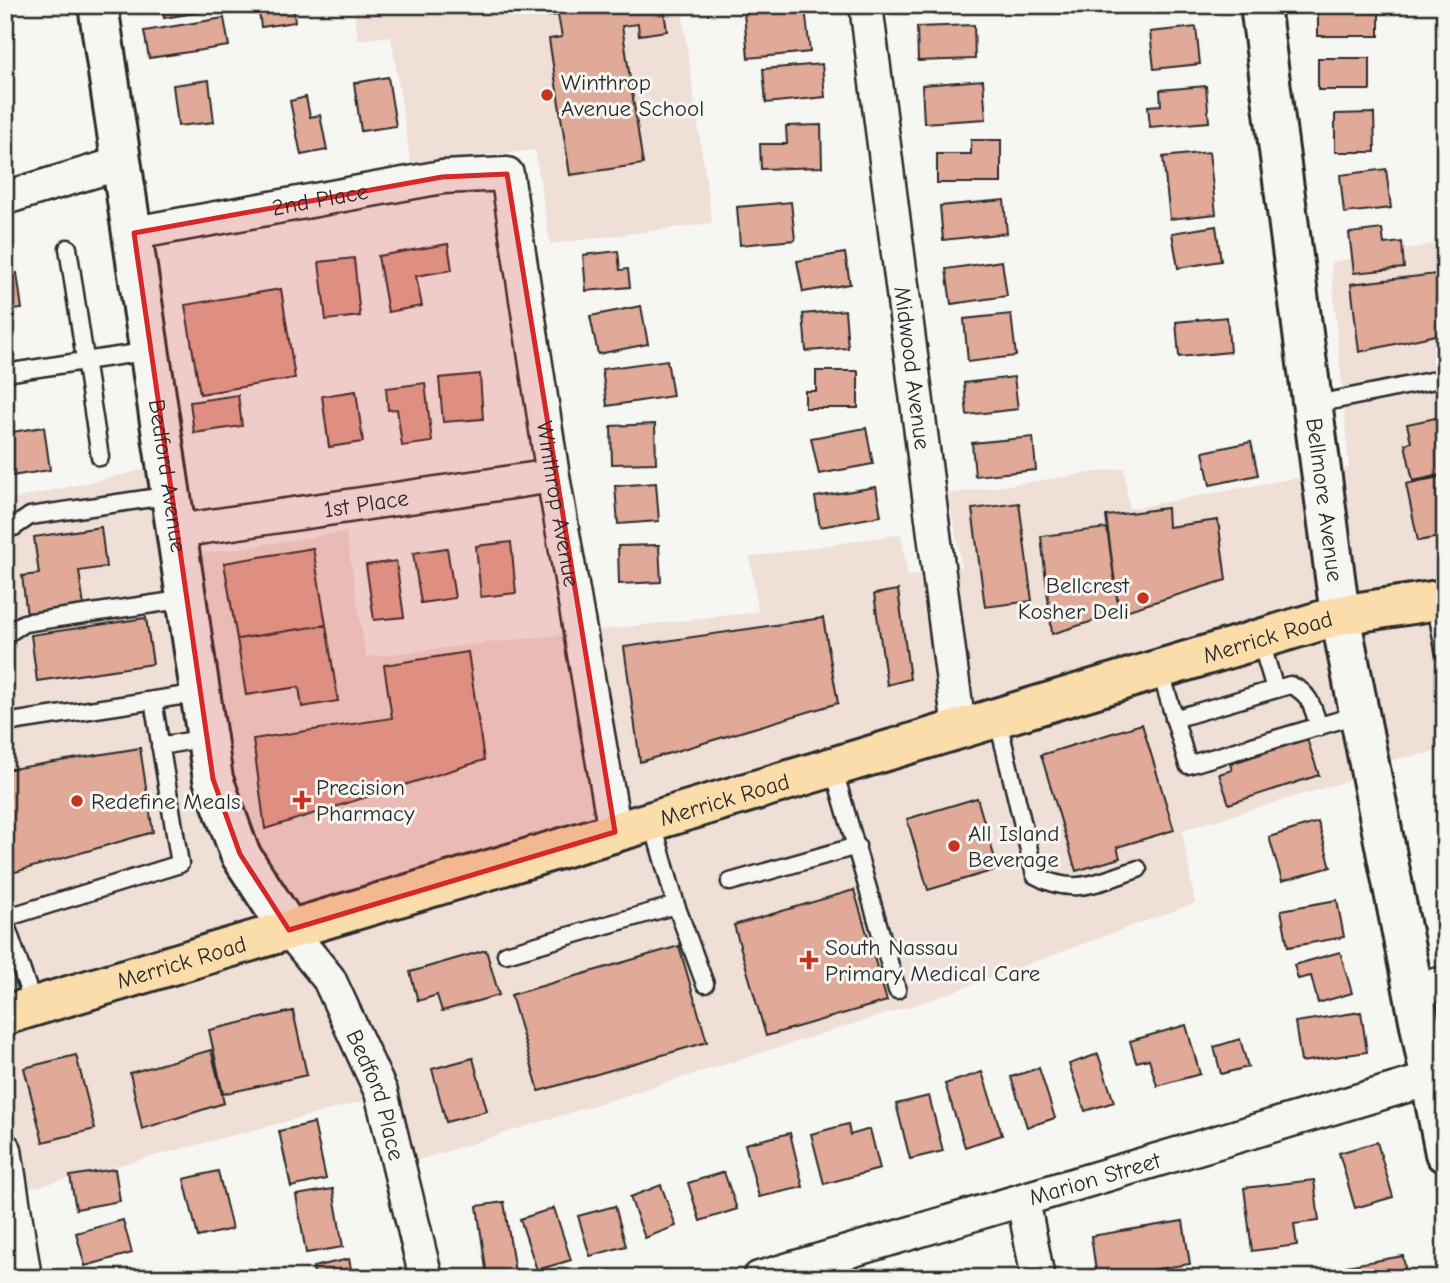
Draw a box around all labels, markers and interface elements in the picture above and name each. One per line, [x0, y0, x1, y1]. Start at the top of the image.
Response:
place label: Winthrop Avenue School [561, 69, 704, 122]
marker: Winthrop Avenue School [539, 87, 555, 103]
street label: 2nd Place [270, 177, 370, 221]
street label: Midwood Avenue [889, 285, 936, 451]
street label: Bedford Avenue [143, 397, 193, 554]
street label: Bellmore Avenue [1301, 416, 1349, 583]
street label: Winthrop Avenue [531, 419, 586, 589]
street label: 1st Place [322, 484, 410, 523]
place label: Bellcrest Kosher Deli [1018, 572, 1130, 625]
marker: Bellcrest Kosher Deli [1135, 590, 1151, 606]
street label: Merrick Road [1200, 605, 1336, 669]
street label: Merrick Road [656, 767, 792, 832]
place label: Precision Pharmacy [316, 774, 415, 827]
place label: Redefine Meals [91, 788, 241, 815]
marker: Precision Pharmacy [294, 792, 310, 808]
marker: Redefine Meals [69, 793, 85, 809]
place label: All Island Beverage [968, 820, 1060, 873]
marker: All Island Beverage [946, 838, 962, 854]
street label: Merrick Road [113, 930, 249, 994]
place label: South Nassau Primary Medical Care [825, 934, 1040, 987]
marker: South Nassau Primary Medical Care [799, 950, 819, 970]
street label: Bedford Place [341, 1025, 411, 1163]
street label: Marion Street [1026, 1146, 1165, 1211]

